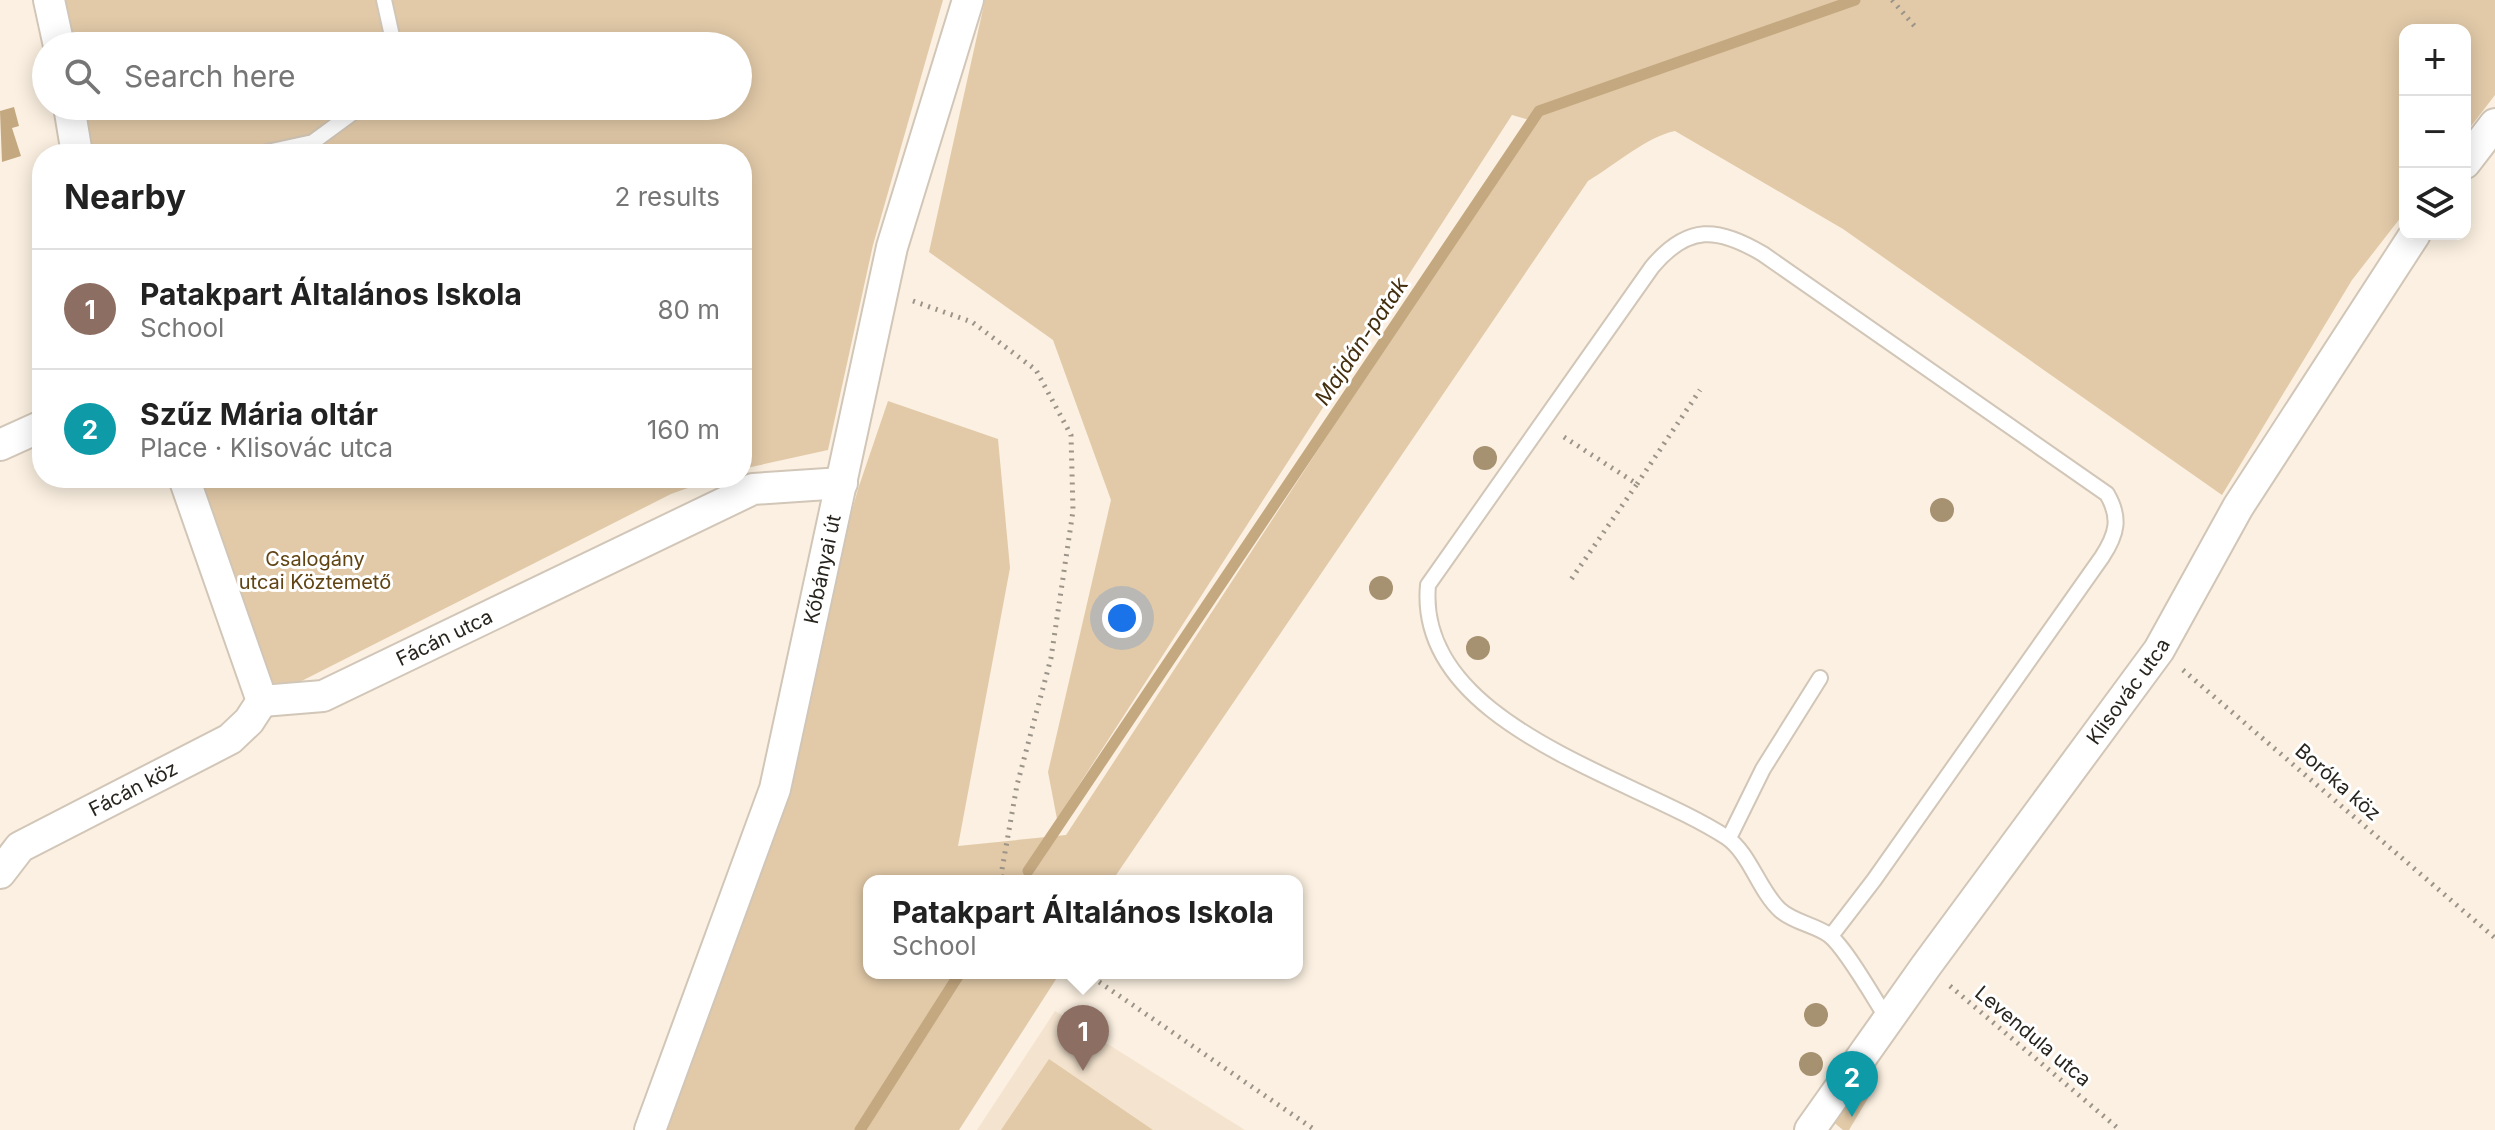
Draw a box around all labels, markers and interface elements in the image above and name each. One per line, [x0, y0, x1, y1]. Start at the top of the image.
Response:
map controls [2399, 24, 2471, 240]
button: + [2399, 24, 2471, 96]
search box [32, 32, 752, 120]
icon: search [60, 54, 104, 98]
text: Search here [124, 58, 296, 94]
button: − [2399, 96, 2471, 168]
button: layers [2399, 168, 2471, 240]
text: Nearby [64, 176, 186, 217]
text: 2 results [615, 181, 720, 212]
water label: Majdán-patak [1309, 271, 1414, 410]
text: Patakpart Általános Iskola [140, 276, 522, 312]
text: 1 [84, 294, 96, 325]
text: 80 m [657, 294, 720, 325]
text: School [140, 312, 224, 343]
text: Szűz Mária oltár [140, 396, 378, 432]
text: 2 [82, 414, 98, 445]
text: 160 m [647, 414, 720, 445]
text: Place · Klisovác utca [140, 432, 393, 463]
street label: Kőbányai út [799, 512, 846, 626]
park label: Csalogány utcai Köztemető [239, 547, 391, 594]
your location [1102, 598, 1142, 638]
street label: Fácán utca [392, 604, 496, 671]
street label: Klisovác utca [2081, 634, 2175, 749]
street label: Boróka köz [2290, 738, 2386, 826]
street label: Fácán köz [85, 756, 181, 821]
popup [863, 875, 1303, 979]
text: Patakpart Általános Iskola [892, 894, 1274, 930]
text: School [892, 930, 976, 961]
street label: Levendula utca [1970, 981, 2096, 1091]
pin: 1 [1057, 1005, 1109, 1071]
pin: 2 [1826, 1051, 1878, 1117]

